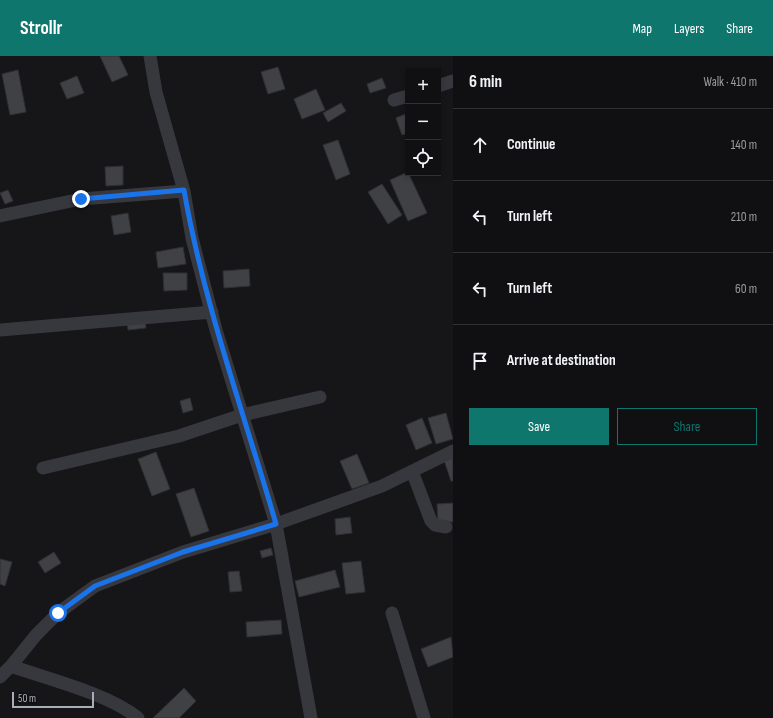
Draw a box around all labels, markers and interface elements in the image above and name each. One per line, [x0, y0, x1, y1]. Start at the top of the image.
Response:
text: Strollr [20, 17, 62, 40]
text: Map [632, 20, 652, 37]
text: Layers [674, 20, 704, 37]
text: Share [726, 20, 753, 37]
map controls [405, 68, 441, 176]
button: + [405, 68, 441, 104]
text: 6 min [469, 72, 502, 92]
text: Walk · 410 m [704, 74, 757, 90]
button: − [405, 104, 441, 140]
icon: ahead [469, 134, 491, 156]
text: Continue [507, 135, 556, 154]
text: 140 m [731, 137, 757, 153]
button: locate [405, 140, 441, 176]
route end [72, 190, 90, 208]
icon: left [469, 206, 491, 228]
text: Turn left [507, 207, 552, 226]
text: 210 m [731, 209, 757, 225]
icon: left [469, 278, 491, 300]
text: Turn left [507, 279, 552, 298]
text: 60 m [735, 281, 757, 297]
icon: arrive [469, 350, 491, 372]
text: Arrive at destination [507, 351, 616, 370]
button: Save [469, 408, 609, 445]
button: Share [617, 408, 757, 445]
route start [49, 604, 67, 622]
scale bar [12, 690, 94, 709]
text: 50 m [18, 692, 36, 705]

